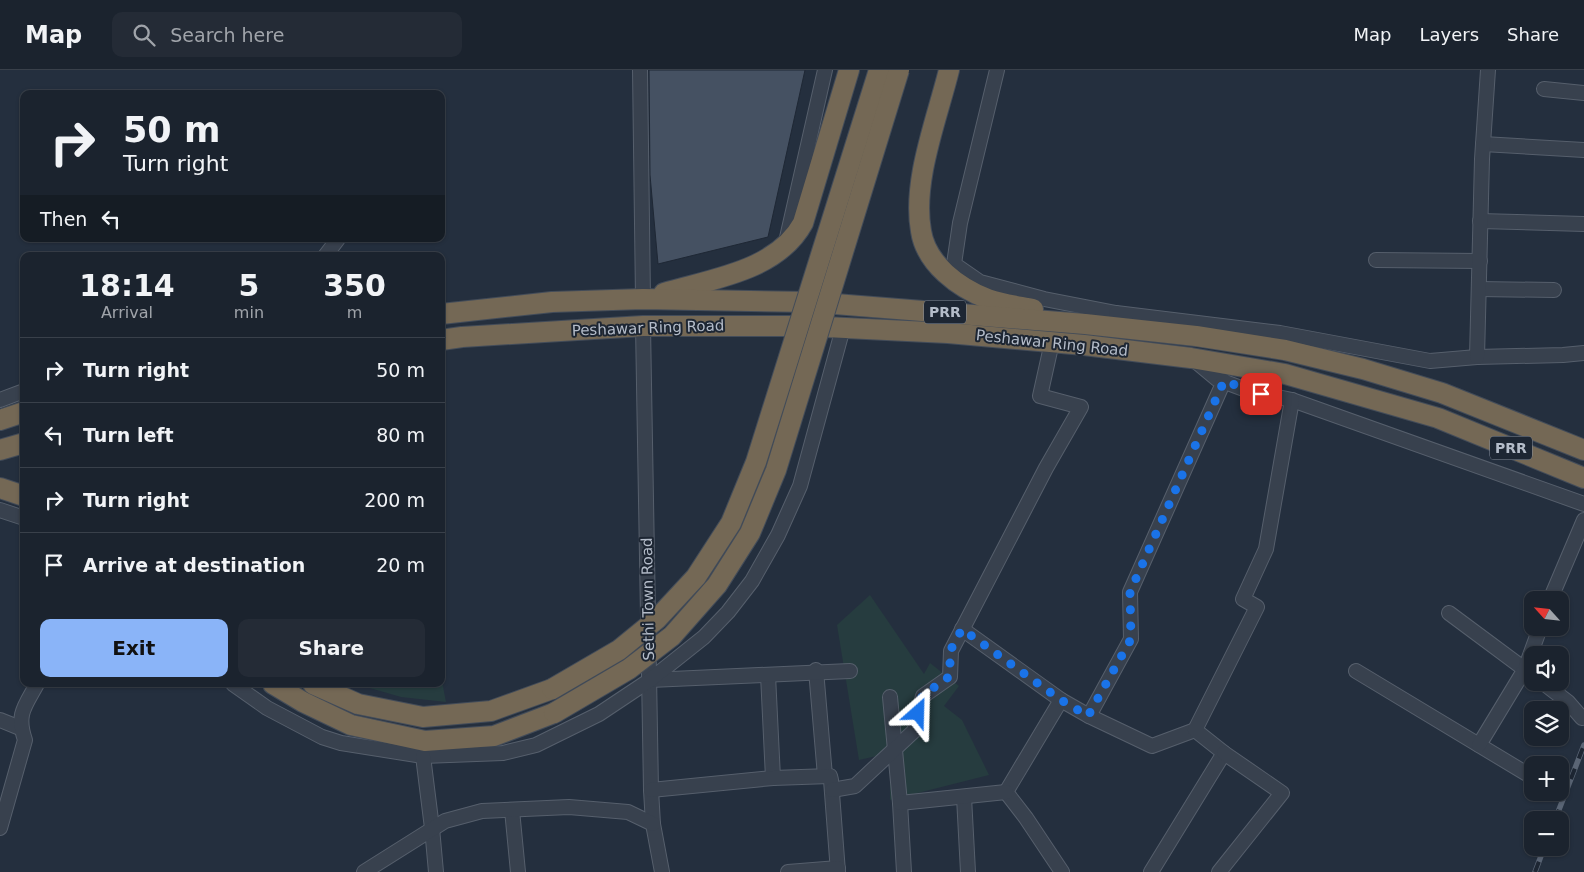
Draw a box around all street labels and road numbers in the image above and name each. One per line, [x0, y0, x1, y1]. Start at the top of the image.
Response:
road number: PRR [924, 300, 966, 323]
street label: Peshawar Ring Road [571, 316, 725, 340]
street label: Peshawar Ring Road [975, 326, 1129, 360]
road number: PRR [1490, 436, 1532, 459]
street label: Sethi Town Road [638, 537, 658, 661]

